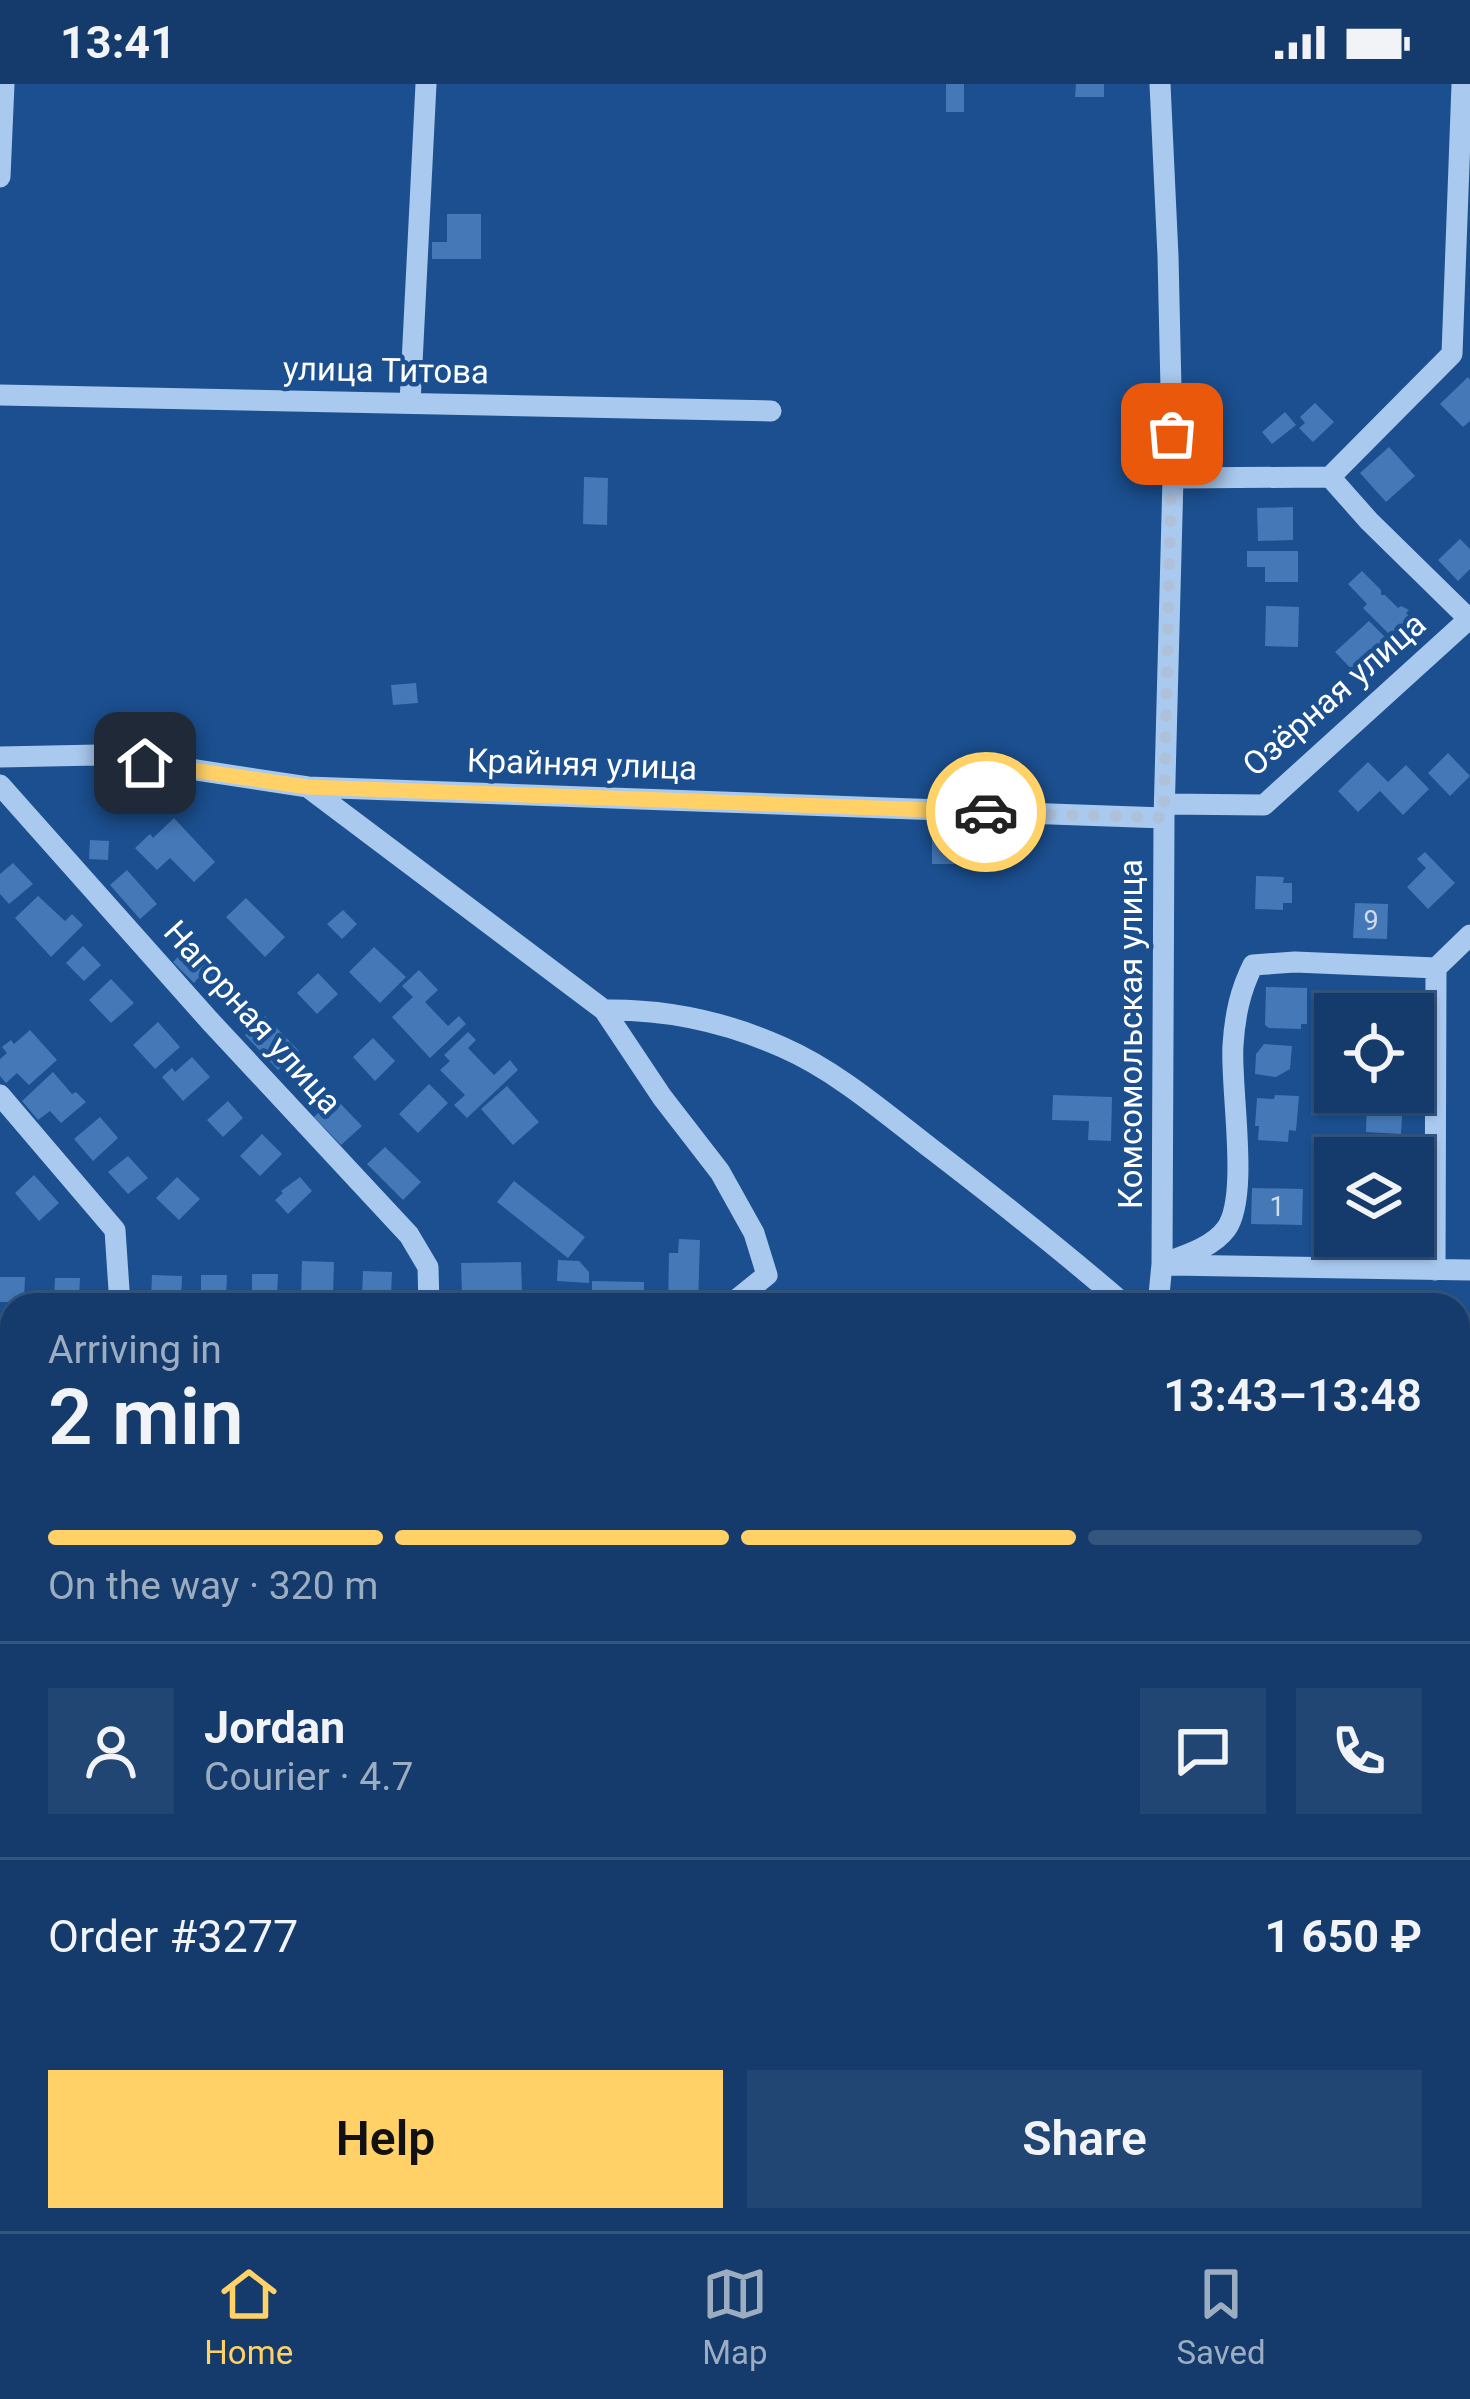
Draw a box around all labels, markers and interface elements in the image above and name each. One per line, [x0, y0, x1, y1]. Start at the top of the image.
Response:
text: 13:41 [60, 16, 176, 69]
street label: улица Титова [283, 349, 489, 391]
pin [1121, 383, 1223, 485]
icon: bag [1139, 401, 1205, 467]
street label: Озёрная улица [1235, 604, 1433, 784]
pin [94, 712, 196, 814]
icon: home [112, 730, 178, 796]
street label: Крайняя улица [466, 740, 698, 788]
courier [926, 752, 1046, 872]
icon: car [953, 779, 1019, 845]
street label: Комсомольская улица [1111, 859, 1150, 1209]
house number: 9 [1363, 905, 1379, 937]
street label: Нагорная улица [156, 912, 350, 1122]
map controls [1314, 993, 1434, 1257]
button: locate [1314, 993, 1434, 1113]
button: layers [1314, 1137, 1434, 1257]
house number: 1 [1269, 1191, 1285, 1223]
text: Arriving in [48, 1327, 222, 1373]
text: 13:43–13:48 [1163, 1369, 1422, 1422]
text: 2 min [48, 1372, 244, 1463]
text: On the way · 320 m [48, 1563, 379, 1609]
button: person [48, 1688, 174, 1814]
button: chat [1140, 1688, 1266, 1814]
button: phone [1296, 1688, 1422, 1814]
text: Jordan [204, 1701, 345, 1754]
text: Courier · 4.7 [204, 1754, 413, 1800]
text: Order #3277 [48, 1910, 298, 1963]
text: 1 650 ₽ [1265, 1910, 1422, 1963]
button: Help [48, 2070, 723, 2208]
button: Share [747, 2070, 1422, 2208]
tab: Home [204, 2261, 293, 2372]
tab: Map [702, 2261, 768, 2372]
tab: Saved [1176, 2261, 1266, 2372]

